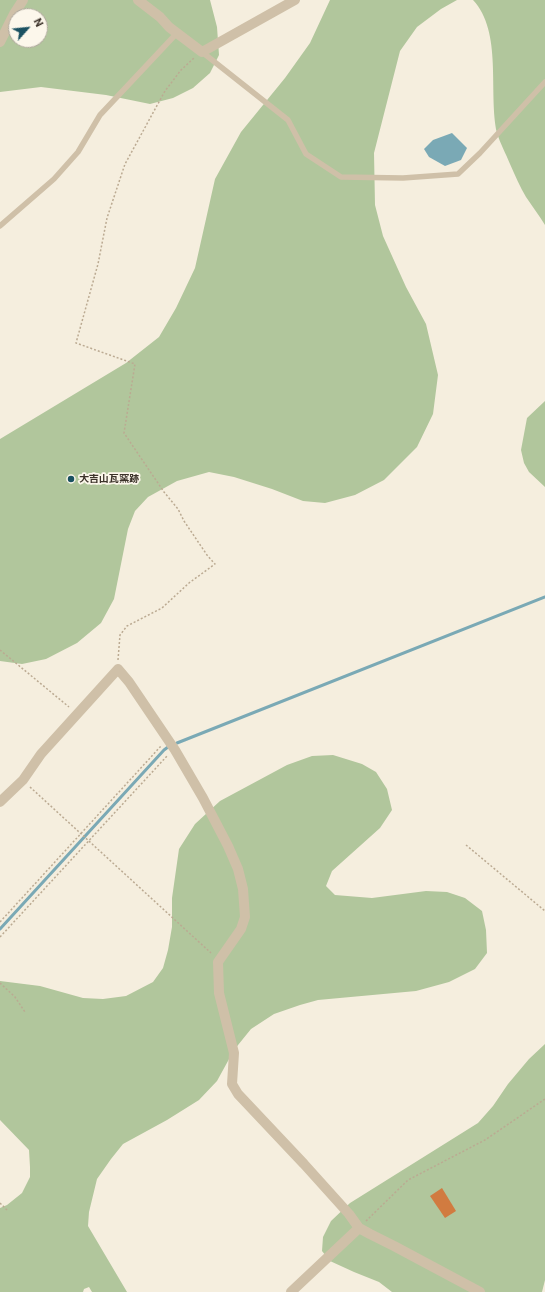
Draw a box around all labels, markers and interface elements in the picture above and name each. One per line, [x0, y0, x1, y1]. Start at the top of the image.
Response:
north arrow [8, 8, 48, 48]
text: N [31, 16, 46, 29]
place label: 大吉山瓦窯跡 [79, 473, 139, 485]
marker: 大吉山瓦窯跡 [66, 474, 76, 484]

